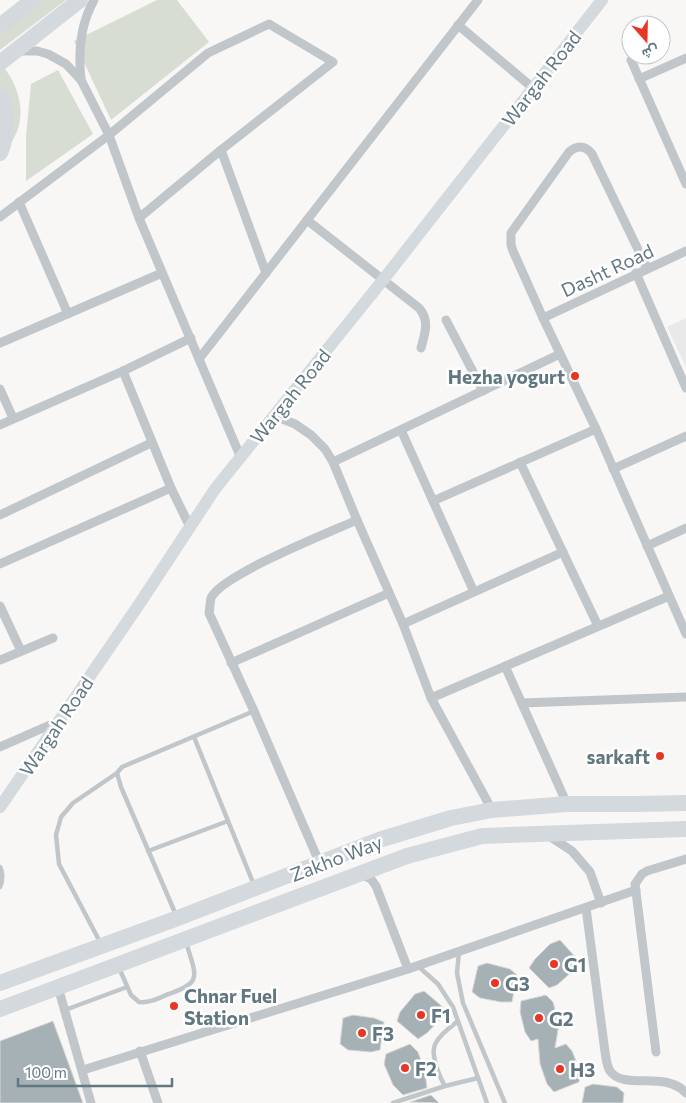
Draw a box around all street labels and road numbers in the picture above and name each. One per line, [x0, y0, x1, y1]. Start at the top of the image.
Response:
street label: Wargah Road [497, 26, 585, 130]
street label: Dasht Road [557, 239, 657, 301]
street label: Wargah Road [245, 344, 335, 448]
street label: Wargah Road [14, 672, 98, 780]
street label: Zakho Way [287, 830, 385, 886]

